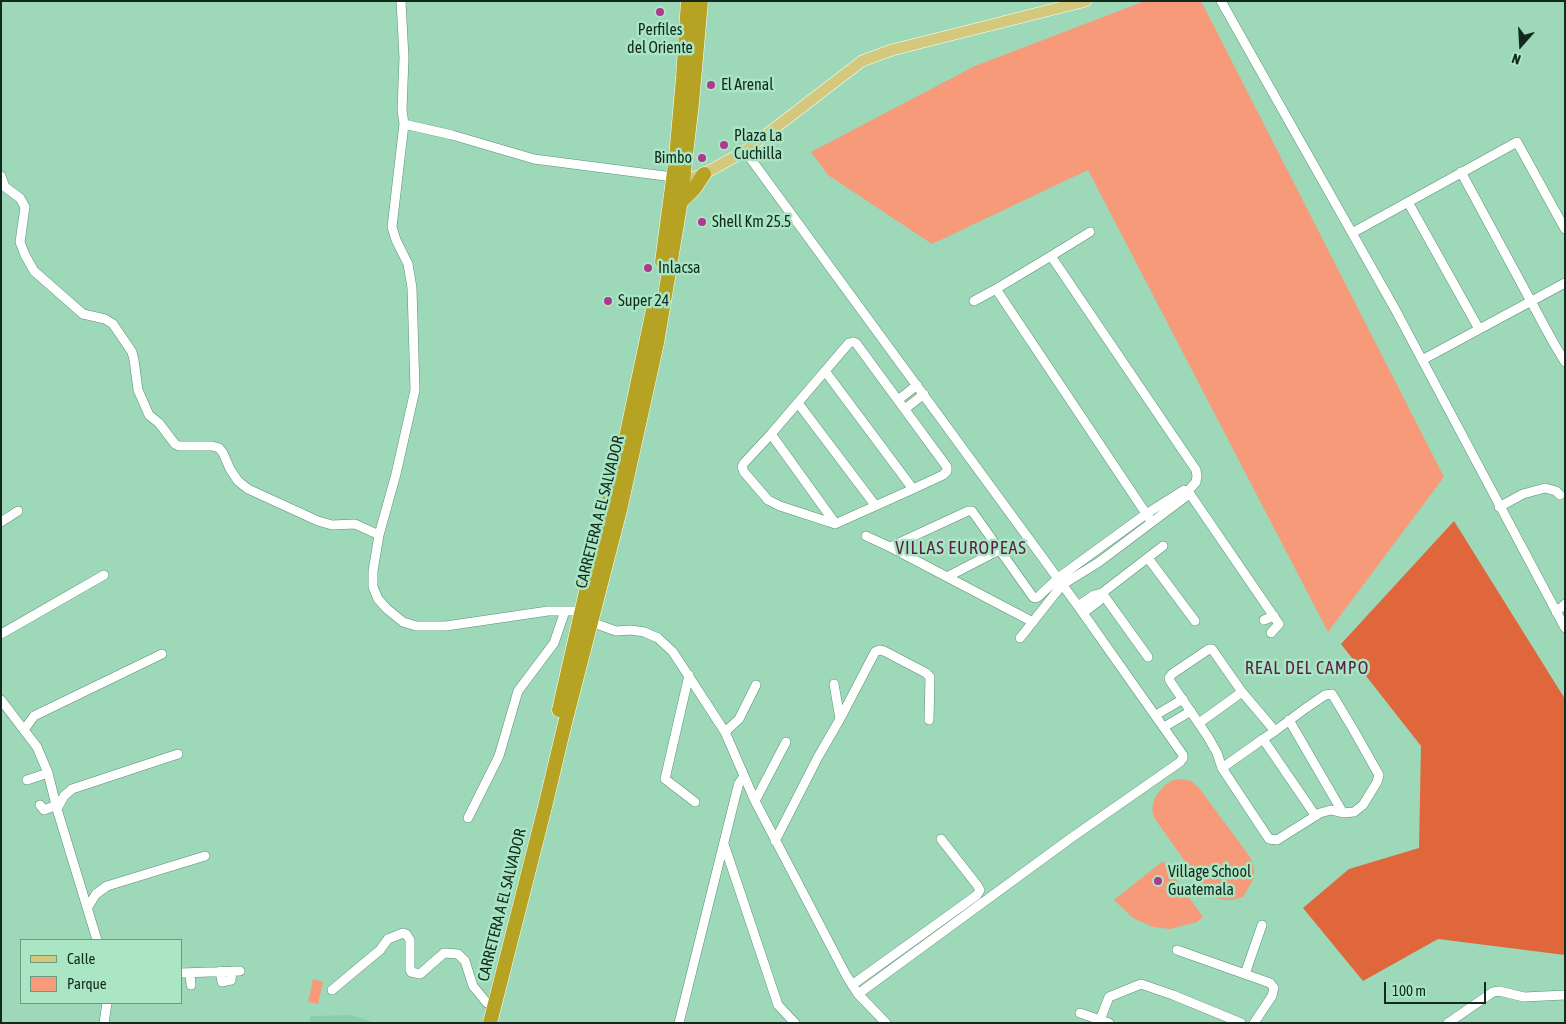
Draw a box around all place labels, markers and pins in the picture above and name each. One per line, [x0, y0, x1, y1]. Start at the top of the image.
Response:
marker: Perfiles del Oriente [654, 6, 666, 18]
place label: Perfiles del Oriente [627, 20, 693, 58]
place label: El Arenal [721, 75, 774, 95]
marker: El Arenal [705, 79, 717, 91]
place label: Plaza La Cuchilla [734, 126, 783, 164]
marker: Plaza La Cuchilla [718, 139, 730, 151]
place label: Bimbo [654, 148, 692, 168]
marker: Bimbo [696, 152, 708, 164]
place label: Shell Km 25.5 [712, 212, 791, 232]
marker: Shell Km 25.5 [696, 216, 708, 228]
place label: Inlacsa [658, 258, 701, 278]
marker: Inlacsa [642, 262, 654, 274]
place label: Super 24 [618, 291, 669, 311]
marker: Super 24 [602, 295, 614, 307]
place label: Village School Guatemala [1168, 862, 1251, 900]
marker: Village School Guatemala [1152, 875, 1164, 887]

